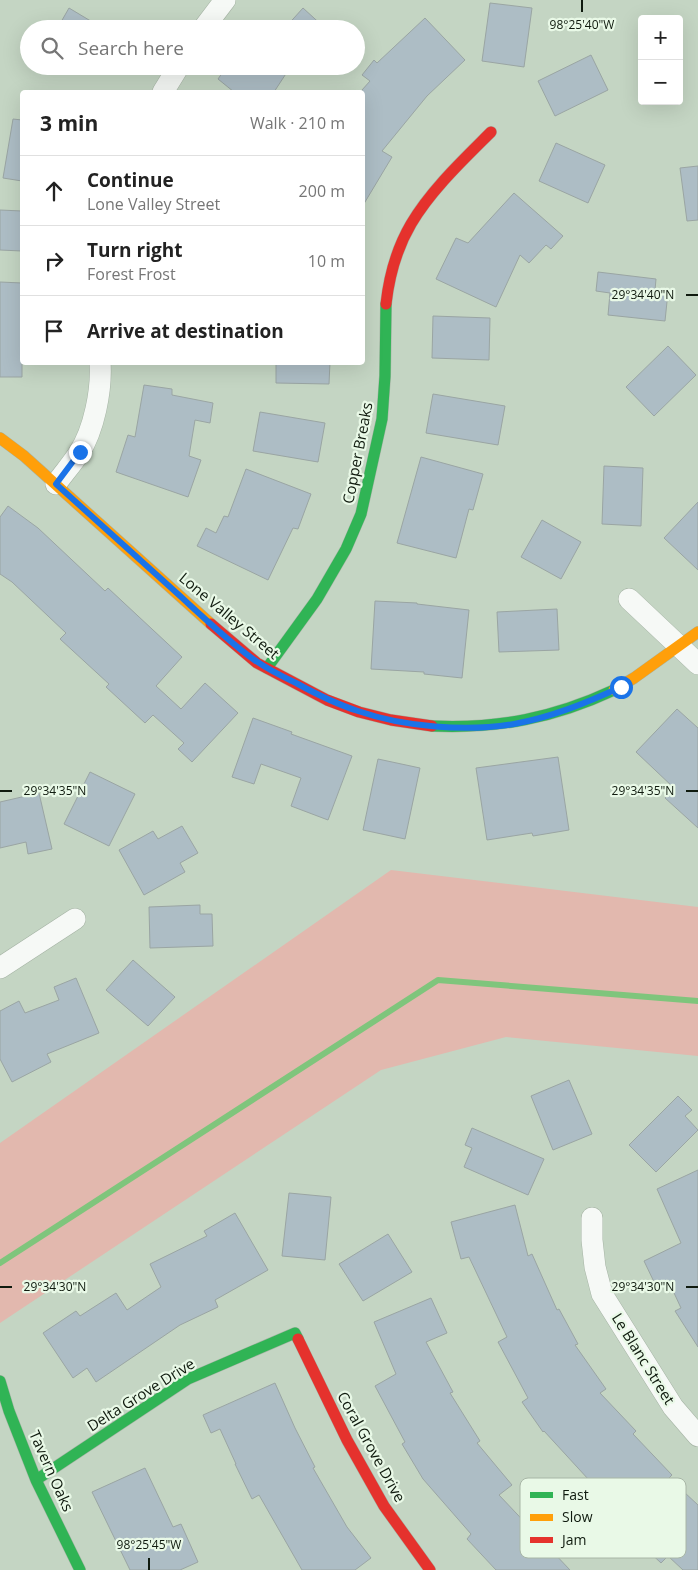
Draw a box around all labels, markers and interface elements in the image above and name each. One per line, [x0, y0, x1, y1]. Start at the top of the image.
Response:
map controls [638, 15, 683, 105]
button: + [638, 15, 683, 60]
text: 98°25'40"W [550, 16, 614, 33]
search box [20, 20, 365, 75]
icon: search [38, 34, 66, 62]
text: Search here [78, 35, 184, 61]
button: − [638, 60, 683, 105]
text: 3 min [40, 109, 98, 137]
text: Walk · 210 m [250, 112, 345, 134]
text: Continue [87, 167, 174, 193]
icon: ahead [40, 177, 68, 205]
text: 200 m [299, 180, 345, 202]
text: Lone Valley Street [87, 193, 220, 215]
text: Turn right [87, 237, 182, 263]
icon: right [40, 247, 68, 275]
text: 10 m [308, 250, 345, 272]
text: Forest Frost [87, 263, 176, 285]
text: 29°34'40"N [612, 286, 674, 303]
icon: arrive [40, 317, 68, 345]
text: Arrive at destination [87, 318, 284, 344]
street label: Copper Breaks [337, 400, 377, 505]
route end [69, 441, 92, 464]
street label: Lone Valley Street [175, 567, 284, 663]
route start [610, 676, 633, 699]
text: 29°34'35"N [24, 782, 86, 799]
text: 29°34'35"N [612, 782, 674, 799]
text: 29°34'30"N [24, 1278, 86, 1295]
text: 29°34'30"N [612, 1278, 674, 1295]
street label: Le Blanc Street [608, 1309, 680, 1408]
street label: Delta Grove Drive [83, 1353, 198, 1435]
street label: Coral Grove Drive [333, 1388, 410, 1505]
street label: Tavern Oaks [25, 1427, 79, 1514]
legend [520, 1478, 686, 1558]
text: Fast [562, 1485, 589, 1504]
text: Slow [562, 1507, 593, 1526]
text: Jam [560, 1530, 587, 1549]
text: 98°25'45"W [117, 1536, 181, 1553]

